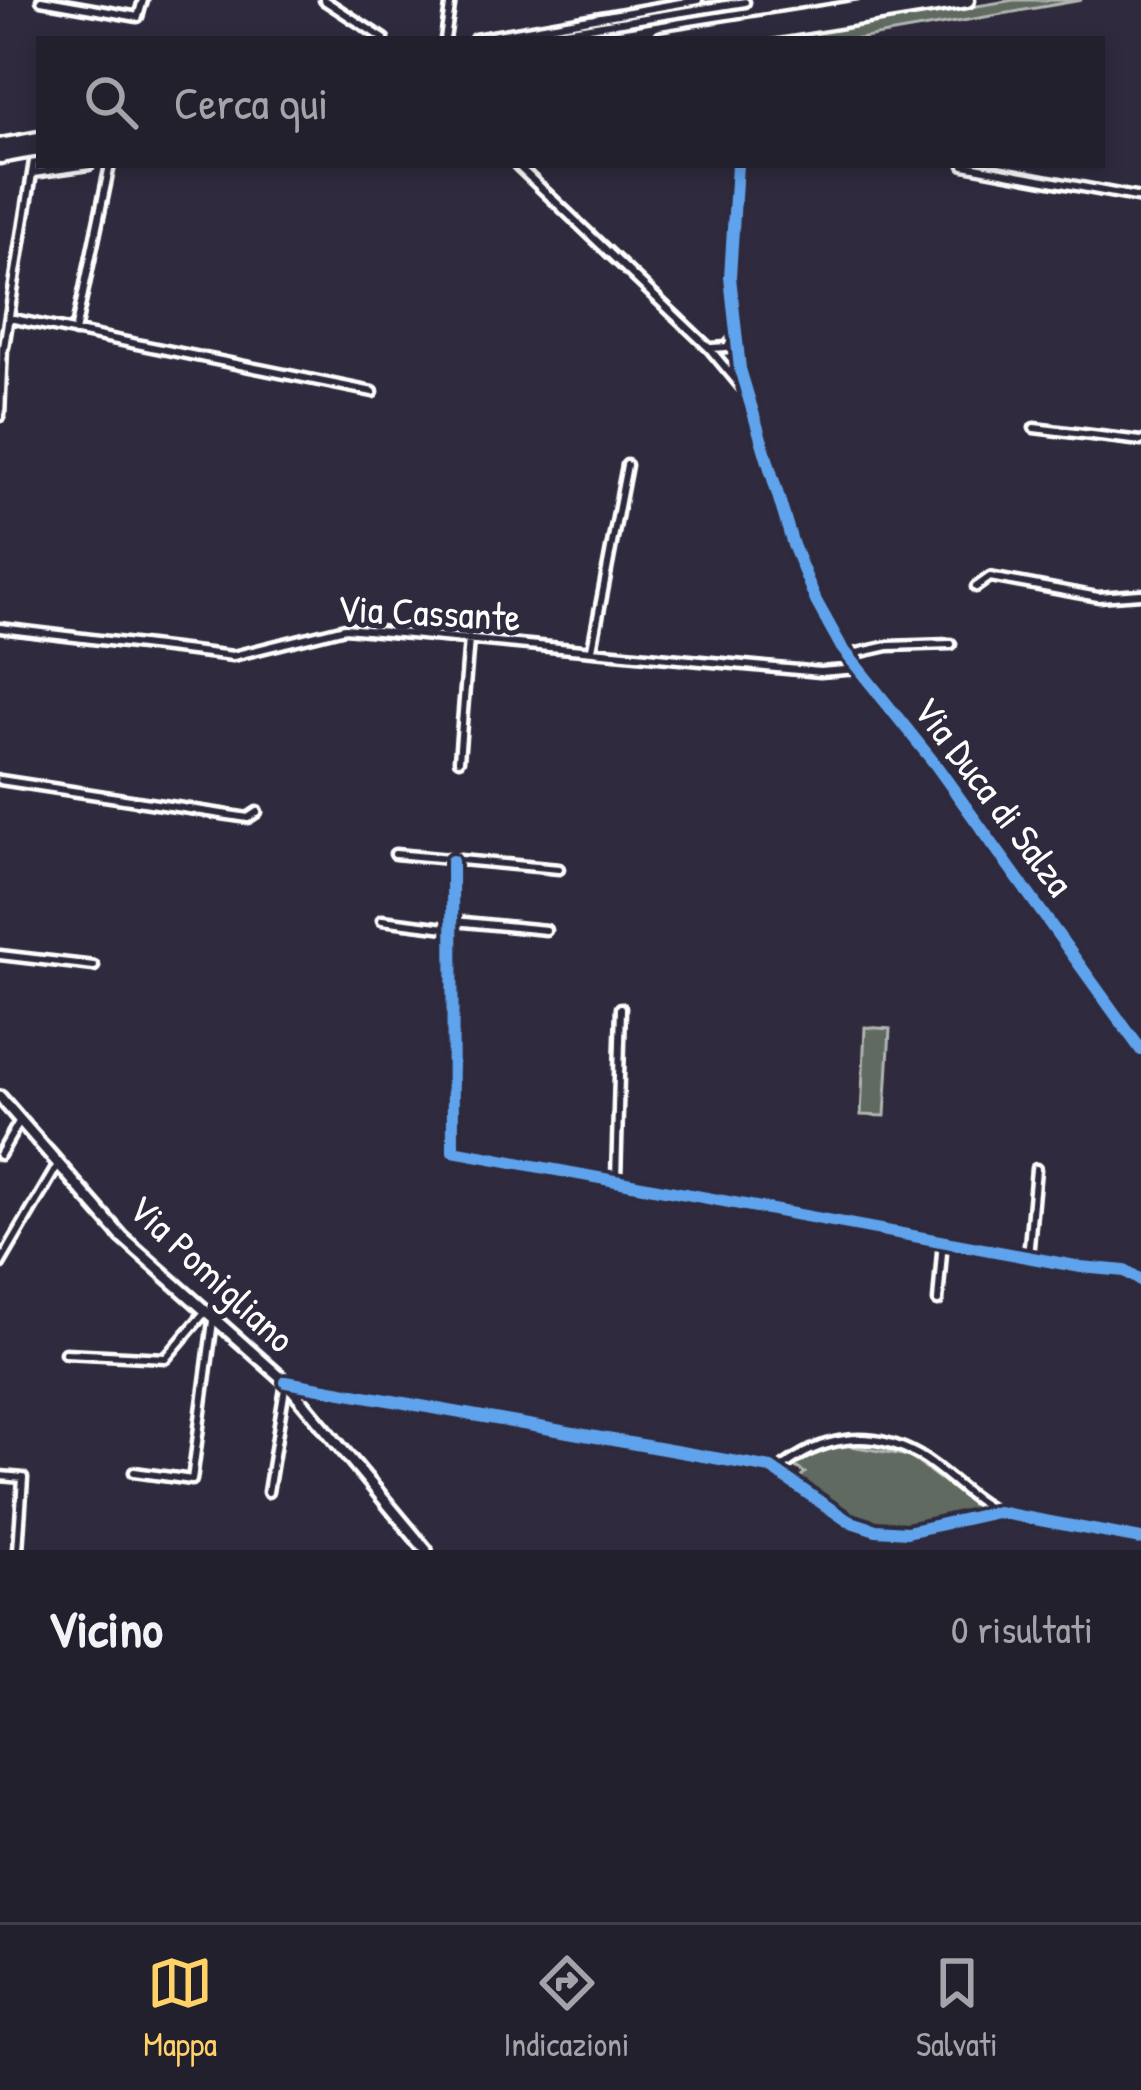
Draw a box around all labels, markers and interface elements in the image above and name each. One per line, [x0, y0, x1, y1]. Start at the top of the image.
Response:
search box [36, 36, 1105, 168]
icon: search [78, 69, 144, 135]
text: Cerca qui [174, 72, 328, 133]
street label: Via Cassante [336, 580, 522, 643]
street label: Via Duca di Salza [902, 685, 1087, 906]
street label: Via Pomigliano [118, 1182, 307, 1364]
text: Vicino [48, 1594, 163, 1663]
text: 0 risultati [951, 1602, 1093, 1655]
tab: Mappa [143, 1950, 217, 2066]
tab: Indicazioni [504, 1950, 629, 2066]
tab: Salvati [916, 1950, 998, 2066]

